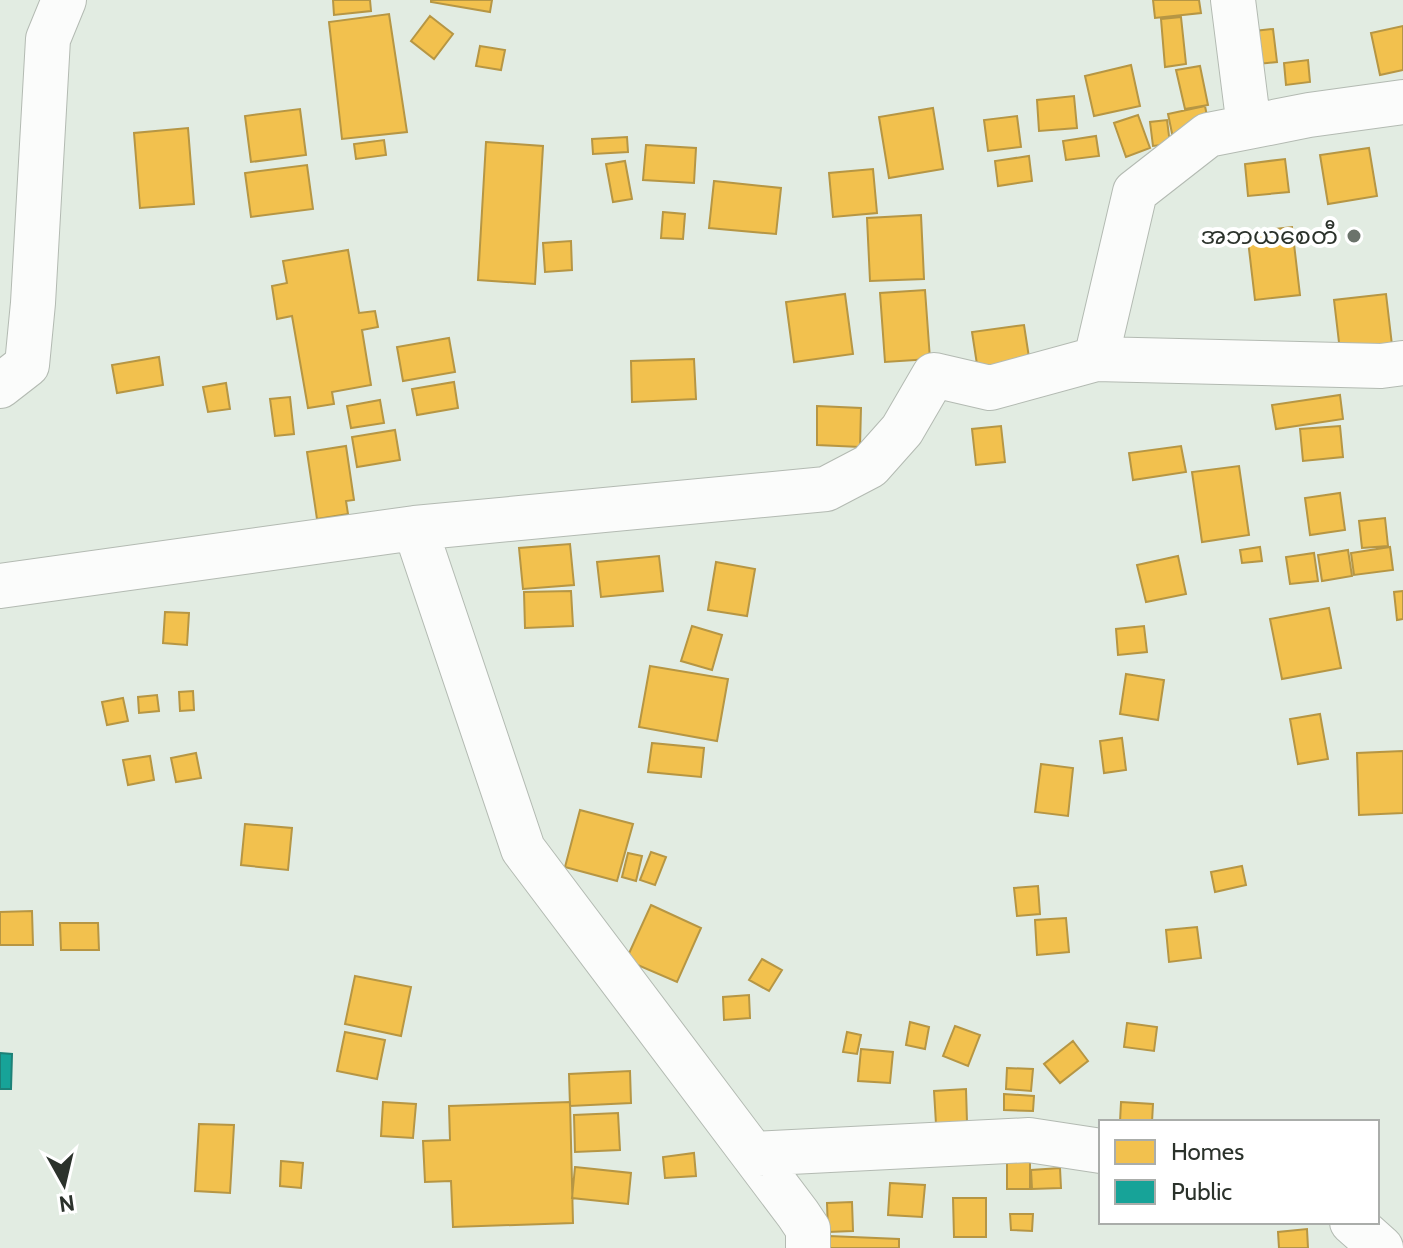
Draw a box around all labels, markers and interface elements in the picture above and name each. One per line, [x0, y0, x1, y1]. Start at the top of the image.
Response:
place label: အဘယစေတီ [1200, 220, 1338, 250]
marker: အဘယစေတီ [1345, 227, 1363, 245]
legend [1099, 1120, 1379, 1224]
text: Homes [1171, 1137, 1244, 1166]
north arrow [24, 1144, 104, 1224]
text: Public [1171, 1177, 1232, 1206]
text: N [57, 1189, 76, 1218]

